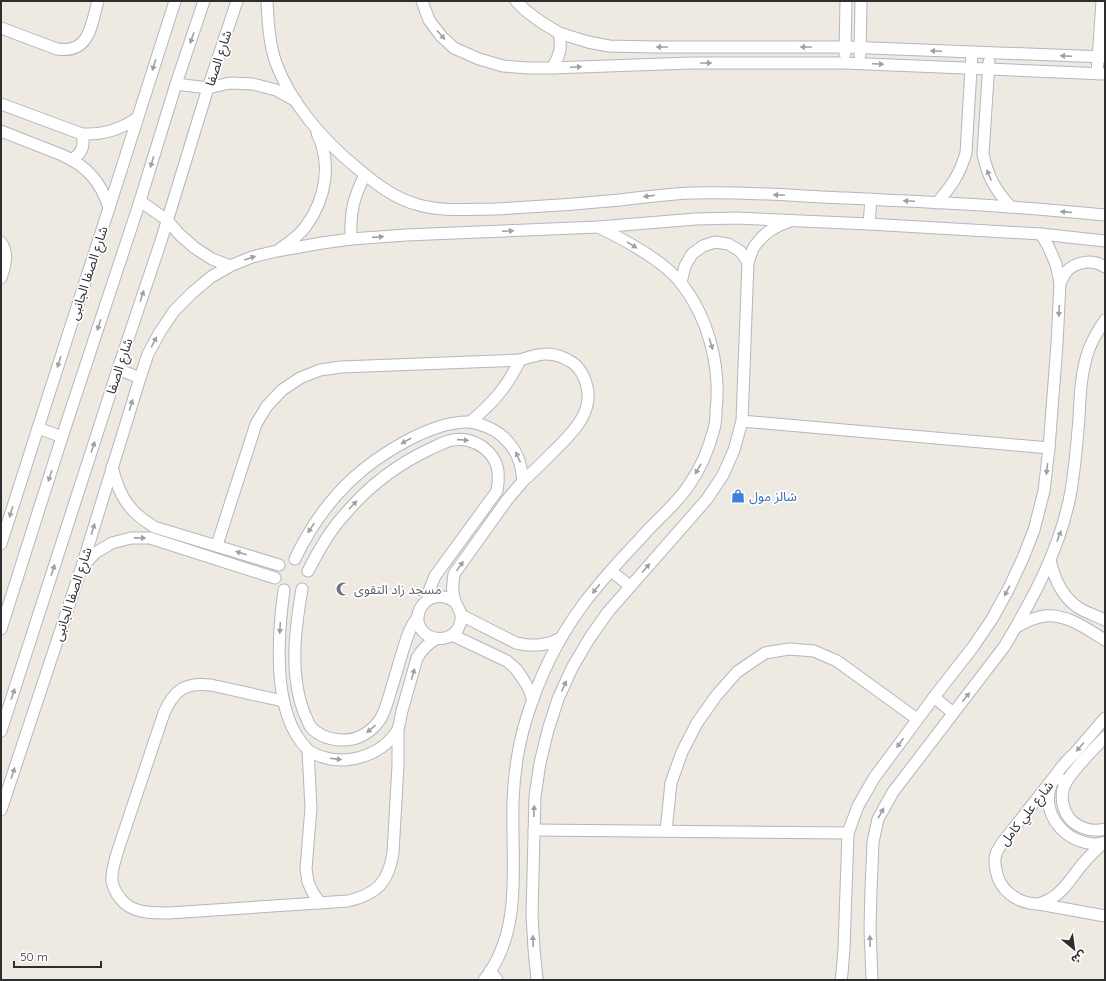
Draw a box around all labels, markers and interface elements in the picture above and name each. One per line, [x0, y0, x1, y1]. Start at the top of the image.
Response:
street label: شارع الصفا [201, 28, 237, 89]
one-way arrow [436, 30, 445, 40]
one-way arrow [189, 32, 195, 44]
one-way arrow [655, 44, 668, 50]
one-way arrow [799, 44, 812, 50]
one-way arrow [929, 48, 942, 54]
one-way arrow [1060, 52, 1072, 59]
one-way arrow [151, 59, 157, 71]
one-way arrow [700, 60, 713, 66]
one-way arrow [872, 61, 884, 68]
one-way arrow [570, 64, 582, 71]
one-way arrow [149, 156, 155, 168]
one-way arrow [985, 169, 991, 181]
one-way arrow [773, 191, 785, 198]
one-way arrow [643, 193, 655, 199]
one-way arrow [903, 198, 915, 205]
one-way arrow [1060, 208, 1072, 215]
street label: شارع الصفا الجانبى [65, 224, 114, 323]
one-way arrow [502, 228, 515, 234]
one-way arrow [372, 234, 384, 241]
one-way arrow [627, 241, 637, 249]
one-way arrow [244, 255, 256, 261]
one-way arrow [139, 290, 145, 302]
one-way arrow [1056, 305, 1062, 318]
one-way arrow [96, 320, 102, 332]
street label: شارع الصفا [102, 336, 138, 397]
one-way arrow [151, 336, 158, 348]
one-way arrow [708, 338, 714, 350]
one-way arrow [56, 356, 62, 368]
one-way arrow [128, 399, 134, 411]
one-way arrow [457, 437, 469, 444]
one-way arrow [400, 438, 412, 445]
one-way arrow [90, 440, 96, 452]
one-way arrow [514, 451, 520, 463]
one-way arrow [1044, 463, 1050, 475]
one-way arrow [695, 464, 702, 475]
one-way arrow [47, 470, 53, 482]
shop icon: شالز مول [730, 488, 746, 504]
place label: شالز مول [749, 488, 797, 505]
one-way arrow [348, 500, 358, 510]
one-way arrow [8, 507, 14, 519]
one-way arrow [90, 523, 96, 535]
one-way arrow [307, 523, 315, 533]
one-way arrow [1056, 530, 1062, 542]
one-way arrow [134, 535, 147, 541]
street label: شارع الصفا الجانبى [49, 545, 98, 644]
one-way arrow [235, 550, 247, 556]
one-way arrow [456, 560, 464, 571]
one-way arrow [641, 563, 651, 573]
one-way arrow [50, 564, 56, 576]
mosque icon: مسجد زاد التقوى [335, 581, 351, 597]
place label: مسجد زاد التقوى [354, 581, 442, 598]
one-way arrow [591, 584, 600, 594]
one-way arrow [1004, 586, 1010, 597]
one-way arrow [276, 622, 283, 634]
one-way arrow [410, 668, 416, 680]
one-way arrow [561, 680, 567, 691]
one-way arrow [10, 688, 16, 700]
one-way arrow [962, 691, 970, 702]
one-way arrow [366, 725, 376, 734]
one-way arrow [896, 738, 904, 748]
one-way arrow [1075, 742, 1084, 753]
one-way arrow [330, 756, 342, 762]
one-way arrow [10, 766, 16, 778]
street label: شارع علي كامل [996, 777, 1059, 850]
one-way arrow [531, 805, 538, 817]
one-way arrow [878, 807, 885, 818]
north arrow [1054, 929, 1094, 969]
one-way arrow [867, 934, 873, 947]
one-way arrow [530, 935, 537, 947]
scale bar [14, 943, 101, 969]
text: ش [1069, 948, 1089, 968]
text: 50 m [20, 949, 48, 964]

